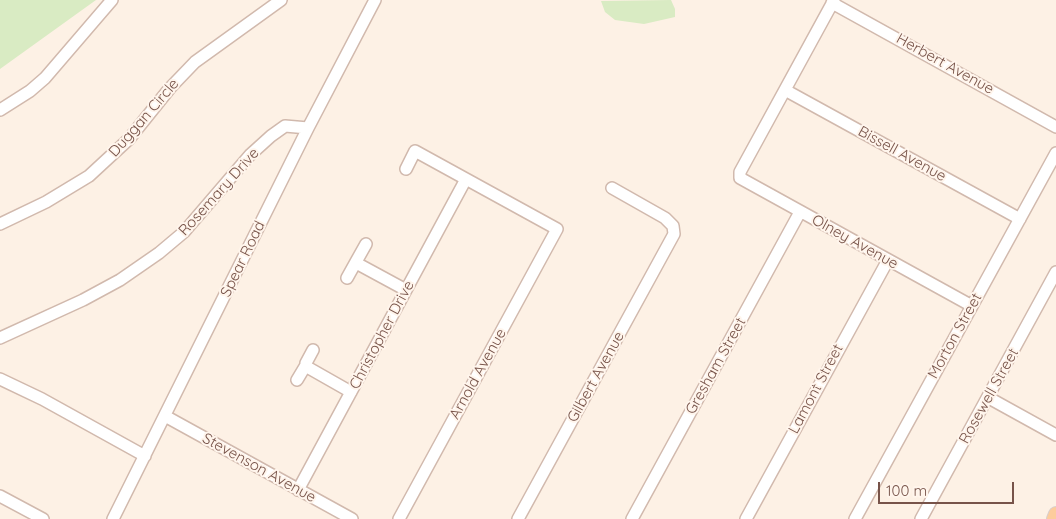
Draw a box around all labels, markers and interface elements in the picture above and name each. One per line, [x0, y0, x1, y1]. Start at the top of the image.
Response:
street label: Herbert Avenue [893, 30, 997, 98]
street label: Duggan Circle [105, 75, 183, 161]
street label: Bissell Avenue [855, 122, 949, 186]
street label: Rosemary Drive [175, 144, 263, 240]
street label: Olney Avenue [809, 211, 901, 273]
street label: Spear Road [217, 218, 269, 300]
street label: Christopher Drive [346, 278, 418, 392]
street label: Morton Street [924, 290, 986, 382]
street label: Gresham Street [682, 315, 750, 417]
street label: Arnold Avenue [446, 325, 510, 423]
street label: Gilbert Avenue [564, 329, 628, 425]
street label: Lamont Street [785, 341, 847, 437]
street label: Rosewell Street [955, 345, 1023, 447]
street label: Stevenson Avenue [199, 429, 319, 507]
scale bar [881, 472, 1017, 504]
text: 100 m [886, 481, 927, 500]

